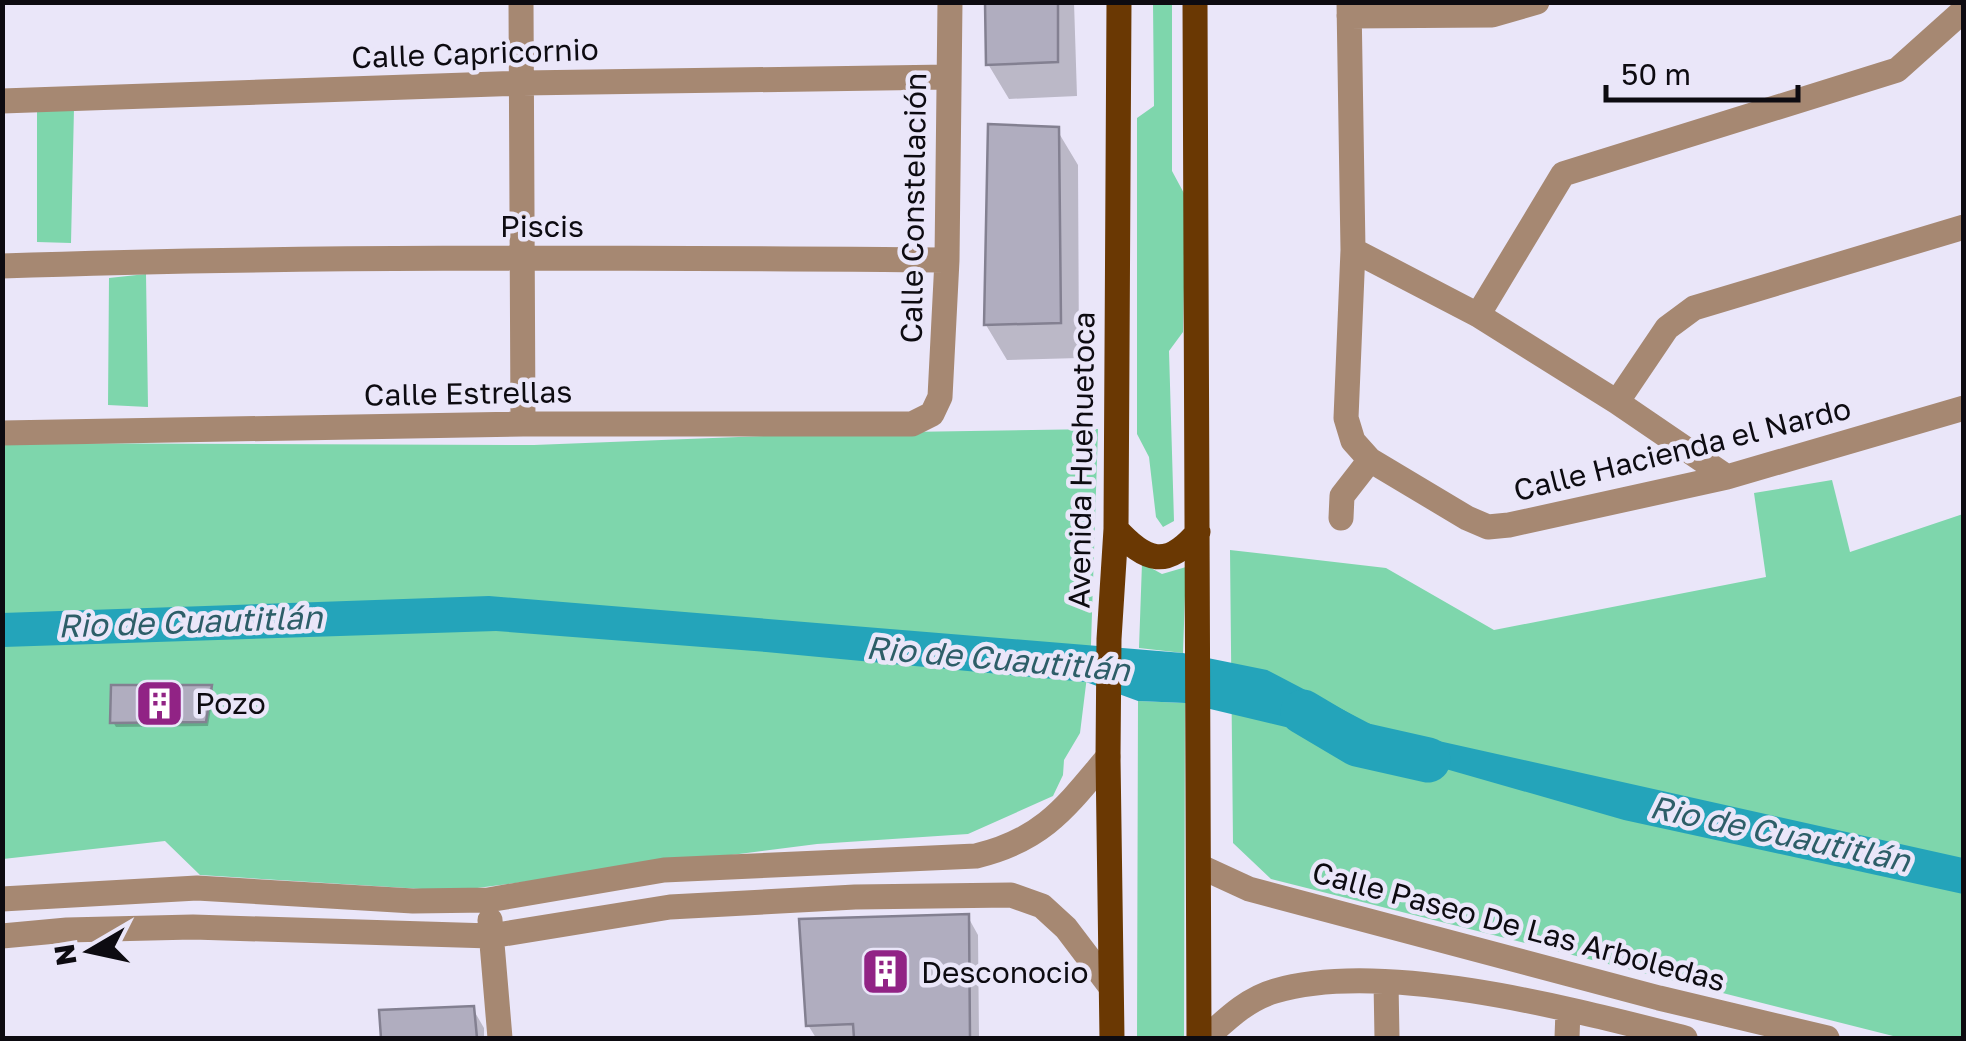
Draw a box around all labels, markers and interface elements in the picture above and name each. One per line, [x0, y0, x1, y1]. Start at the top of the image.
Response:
street label: Calle Capricornio [351, 31, 599, 75]
scale bar [1606, 40, 1798, 102]
text: 50 m [1621, 56, 1691, 92]
street label: Calle Constelación [893, 72, 933, 344]
street label: Piscis [500, 208, 584, 244]
street label: Avenida Huehuetoca [1060, 311, 1102, 609]
street label: Calle Estrellas [364, 373, 572, 413]
street label: Calle Hacienda el Nardo [1510, 390, 1854, 508]
water label: Rio de Cuautitlán [57, 597, 324, 645]
water label: Rio de Cuautitlán [865, 628, 1133, 689]
building icon: Pozo [134, 677, 186, 729]
place label: Pozo [195, 685, 266, 721]
water label: Rio de Cuautitlán [1647, 787, 1915, 879]
street label: Calle Paseo De Las Arboledas [1309, 853, 1729, 999]
north arrow [40, 901, 140, 1001]
text: N [47, 942, 83, 968]
building icon: Desconocio [860, 946, 912, 998]
place label: Desconocio [921, 954, 1089, 990]

